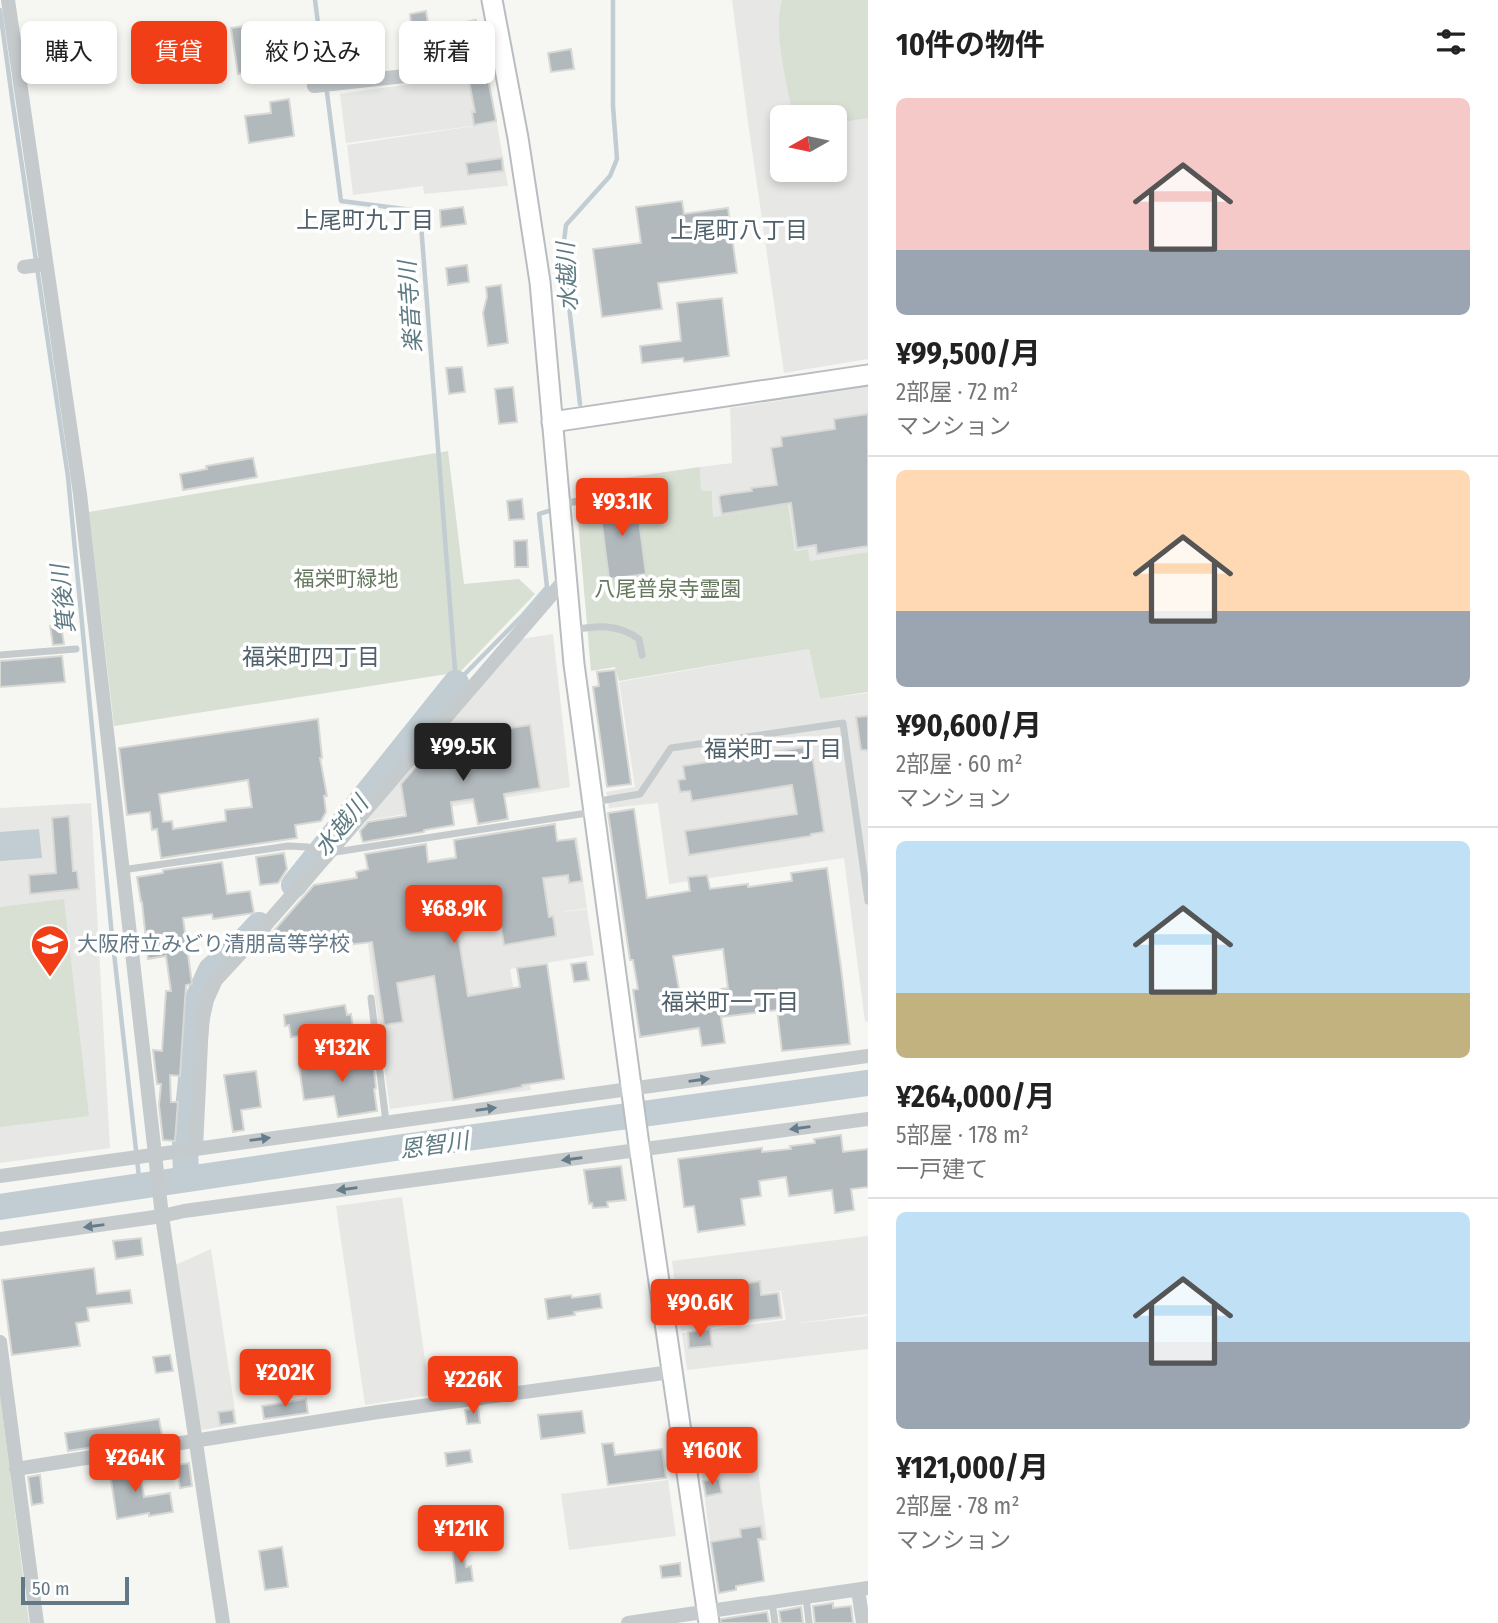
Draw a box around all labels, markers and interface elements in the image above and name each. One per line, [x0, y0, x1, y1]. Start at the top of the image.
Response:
chip: 購入 [21, 21, 117, 84]
chip: 賃貸 [131, 21, 227, 84]
chip: 絞り込み [241, 21, 385, 84]
chip: 新着 [399, 21, 495, 84]
icon: filters [1432, 23, 1470, 61]
text: 10件の物件 [896, 27, 1045, 63]
north arrow [770, 105, 847, 182]
map controls [770, 105, 847, 182]
icon: home [1120, 144, 1246, 270]
district label: 上尾町九丁目 [296, 206, 434, 234]
district label: 上尾町八丁目 [670, 216, 808, 244]
water label: 水越川 [551, 239, 583, 312]
water label: 楽音寺川 [393, 257, 427, 354]
text: ¥99,500/月 [896, 336, 1041, 372]
text: 2部屋 · 72 m² [896, 378, 1018, 406]
text: マンション [896, 412, 1011, 440]
pin: ¥93.1K [565, 478, 679, 538]
text: ¥93.1K [592, 487, 652, 515]
icon: home [1120, 516, 1246, 642]
water label: 箕後川 [45, 560, 81, 635]
park label: 福栄町緑地 [294, 566, 399, 592]
park label: 八尾普泉寺霊園 [595, 576, 742, 602]
district label: 福栄町四丁目 [242, 643, 380, 671]
text: ¥90,600/月 [896, 708, 1042, 744]
pin: ¥99.5K [406, 724, 520, 783]
text: ¥99.5K [430, 732, 496, 760]
district label: 福栄町二丁目 [704, 735, 842, 763]
text: 2部屋 · 60 m² [896, 750, 1023, 778]
text: マンション [896, 784, 1011, 812]
water label: 水越川 [308, 788, 375, 862]
pin: ¥68.9K [397, 886, 511, 945]
icon: home [1120, 887, 1246, 1013]
text: ¥68.9K [421, 894, 487, 922]
school or university icon: 大阪府立みどり清朋高等学校 [29, 923, 71, 978]
place label: 大阪府立みどり清朋高等学校 [77, 931, 350, 957]
district label: 福栄町一丁目 [661, 988, 799, 1016]
pin: ¥132K [293, 1024, 391, 1084]
text: ¥132K [314, 1033, 370, 1061]
one-way arrow [688, 1074, 710, 1085]
text: ¥264,000/月 [896, 1079, 1056, 1115]
one-way arrow [475, 1103, 497, 1114]
text: 5部屋 · 178 m² [896, 1121, 1029, 1149]
one-way arrow [789, 1123, 811, 1134]
water label: 恩智川 [398, 1126, 473, 1164]
one-way arrow [249, 1133, 271, 1144]
one-way arrow [561, 1154, 583, 1165]
text: 一戸建て [896, 1155, 988, 1183]
one-way arrow [335, 1184, 357, 1195]
one-way arrow [83, 1220, 105, 1231]
icon: home [1120, 1258, 1246, 1384]
pin: ¥90.6K [643, 1280, 757, 1339]
text: ¥90.6K [667, 1288, 733, 1316]
pin: ¥202K [236, 1350, 334, 1409]
pin: ¥226K [424, 1356, 522, 1416]
text: ¥202K [256, 1358, 314, 1386]
text: ¥226K [444, 1365, 502, 1393]
pin: ¥160K [663, 1428, 761, 1487]
pin: ¥264K [86, 1434, 184, 1494]
text: ¥160K [683, 1436, 741, 1464]
text: ¥264K [105, 1443, 165, 1471]
text: ¥121,000/月 [896, 1450, 1049, 1486]
text: 2部屋 · 78 m² [896, 1492, 1020, 1520]
pin: ¥121K [412, 1506, 510, 1565]
text: ¥121K [434, 1514, 488, 1542]
text: マンション [896, 1526, 1011, 1554]
scale bar [21, 1574, 130, 1606]
text: 50 m [32, 1577, 70, 1600]

